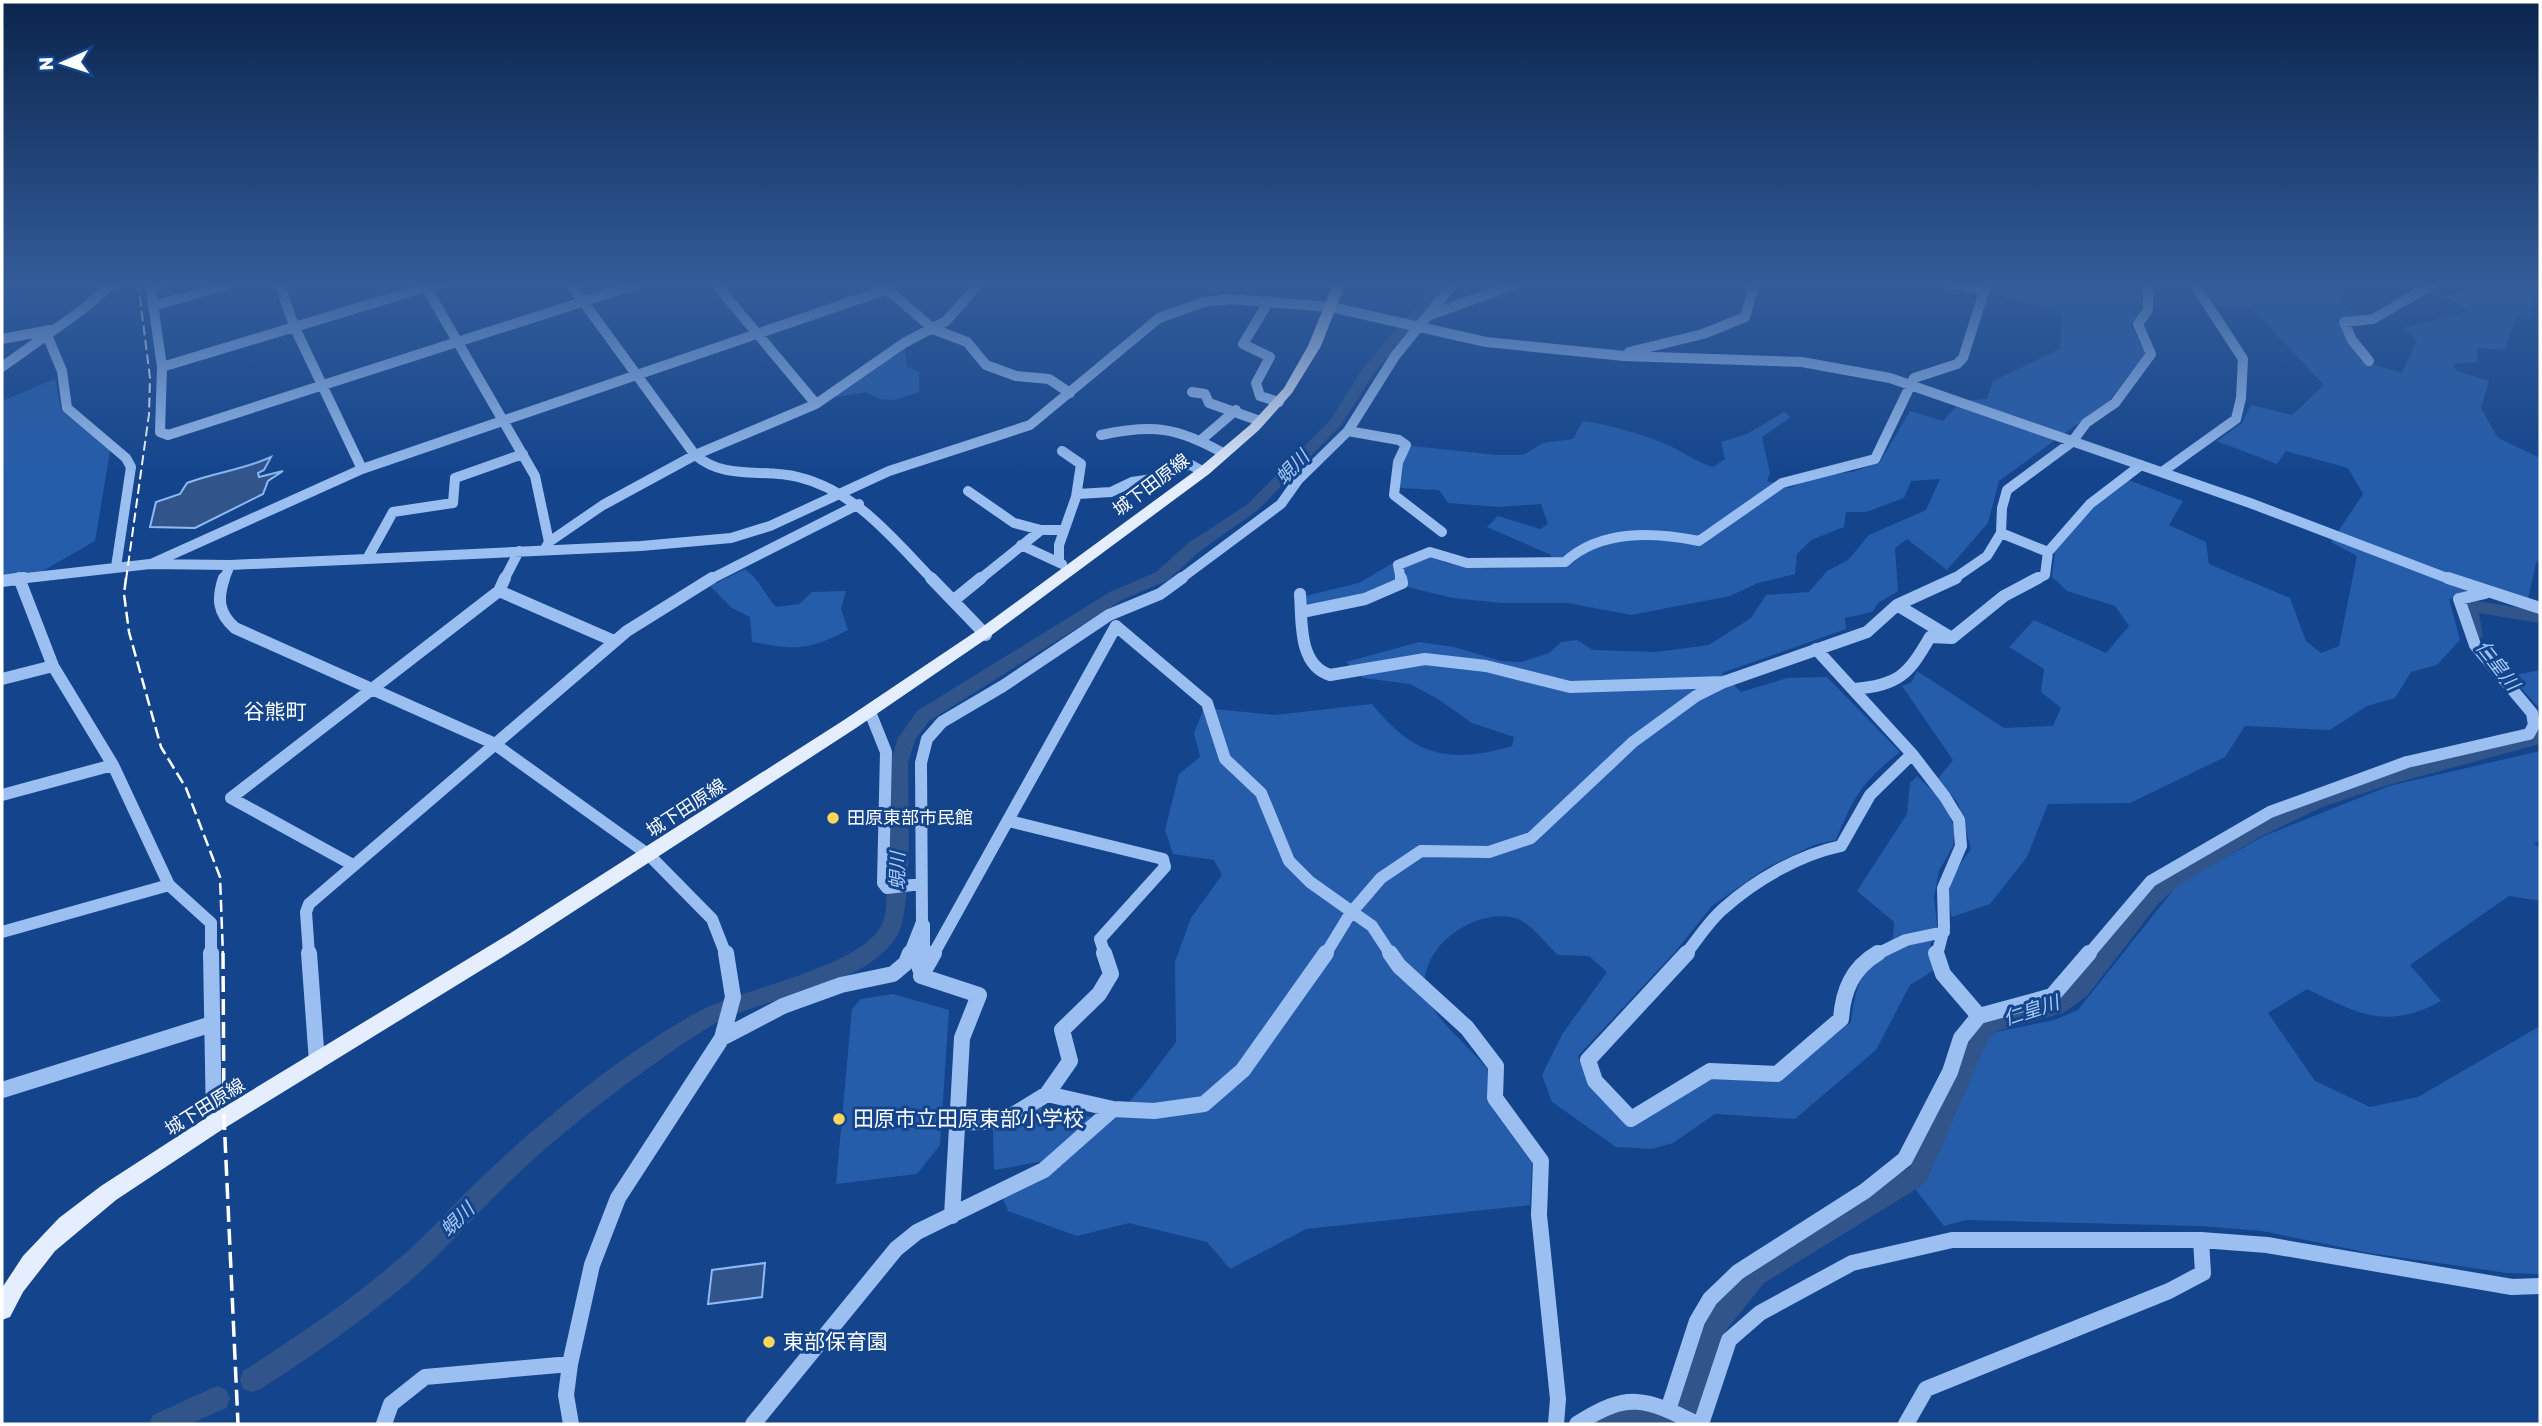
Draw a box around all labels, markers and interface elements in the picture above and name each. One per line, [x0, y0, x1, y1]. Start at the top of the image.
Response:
north arrow [28, 28, 98, 98]
text: N [35, 56, 58, 71]
water label: 蜆川 [1271, 444, 1315, 489]
street label: 城下田原線 [1108, 449, 1194, 521]
water label: 仁皇川 [2471, 636, 2525, 696]
district label: 谷熊町 [244, 699, 307, 724]
street label: 城下田原線 [642, 774, 730, 842]
place label: 田原東部市民館 [847, 807, 973, 829]
marker: 田原東部市民館 [825, 810, 841, 826]
water label: 蜆川 [886, 850, 909, 890]
water label: 仁皇川 [2000, 990, 2064, 1030]
street label: 城下田原線 [161, 1074, 249, 1140]
place label: 田原市立田原東部小学校 [853, 1106, 1084, 1131]
marker: 田原市立田原東部小学校 [831, 1111, 847, 1127]
water label: 蜆川 [436, 1197, 480, 1241]
place label: 東部保育園 [783, 1329, 888, 1354]
marker: 東部保育園 [761, 1334, 777, 1350]

